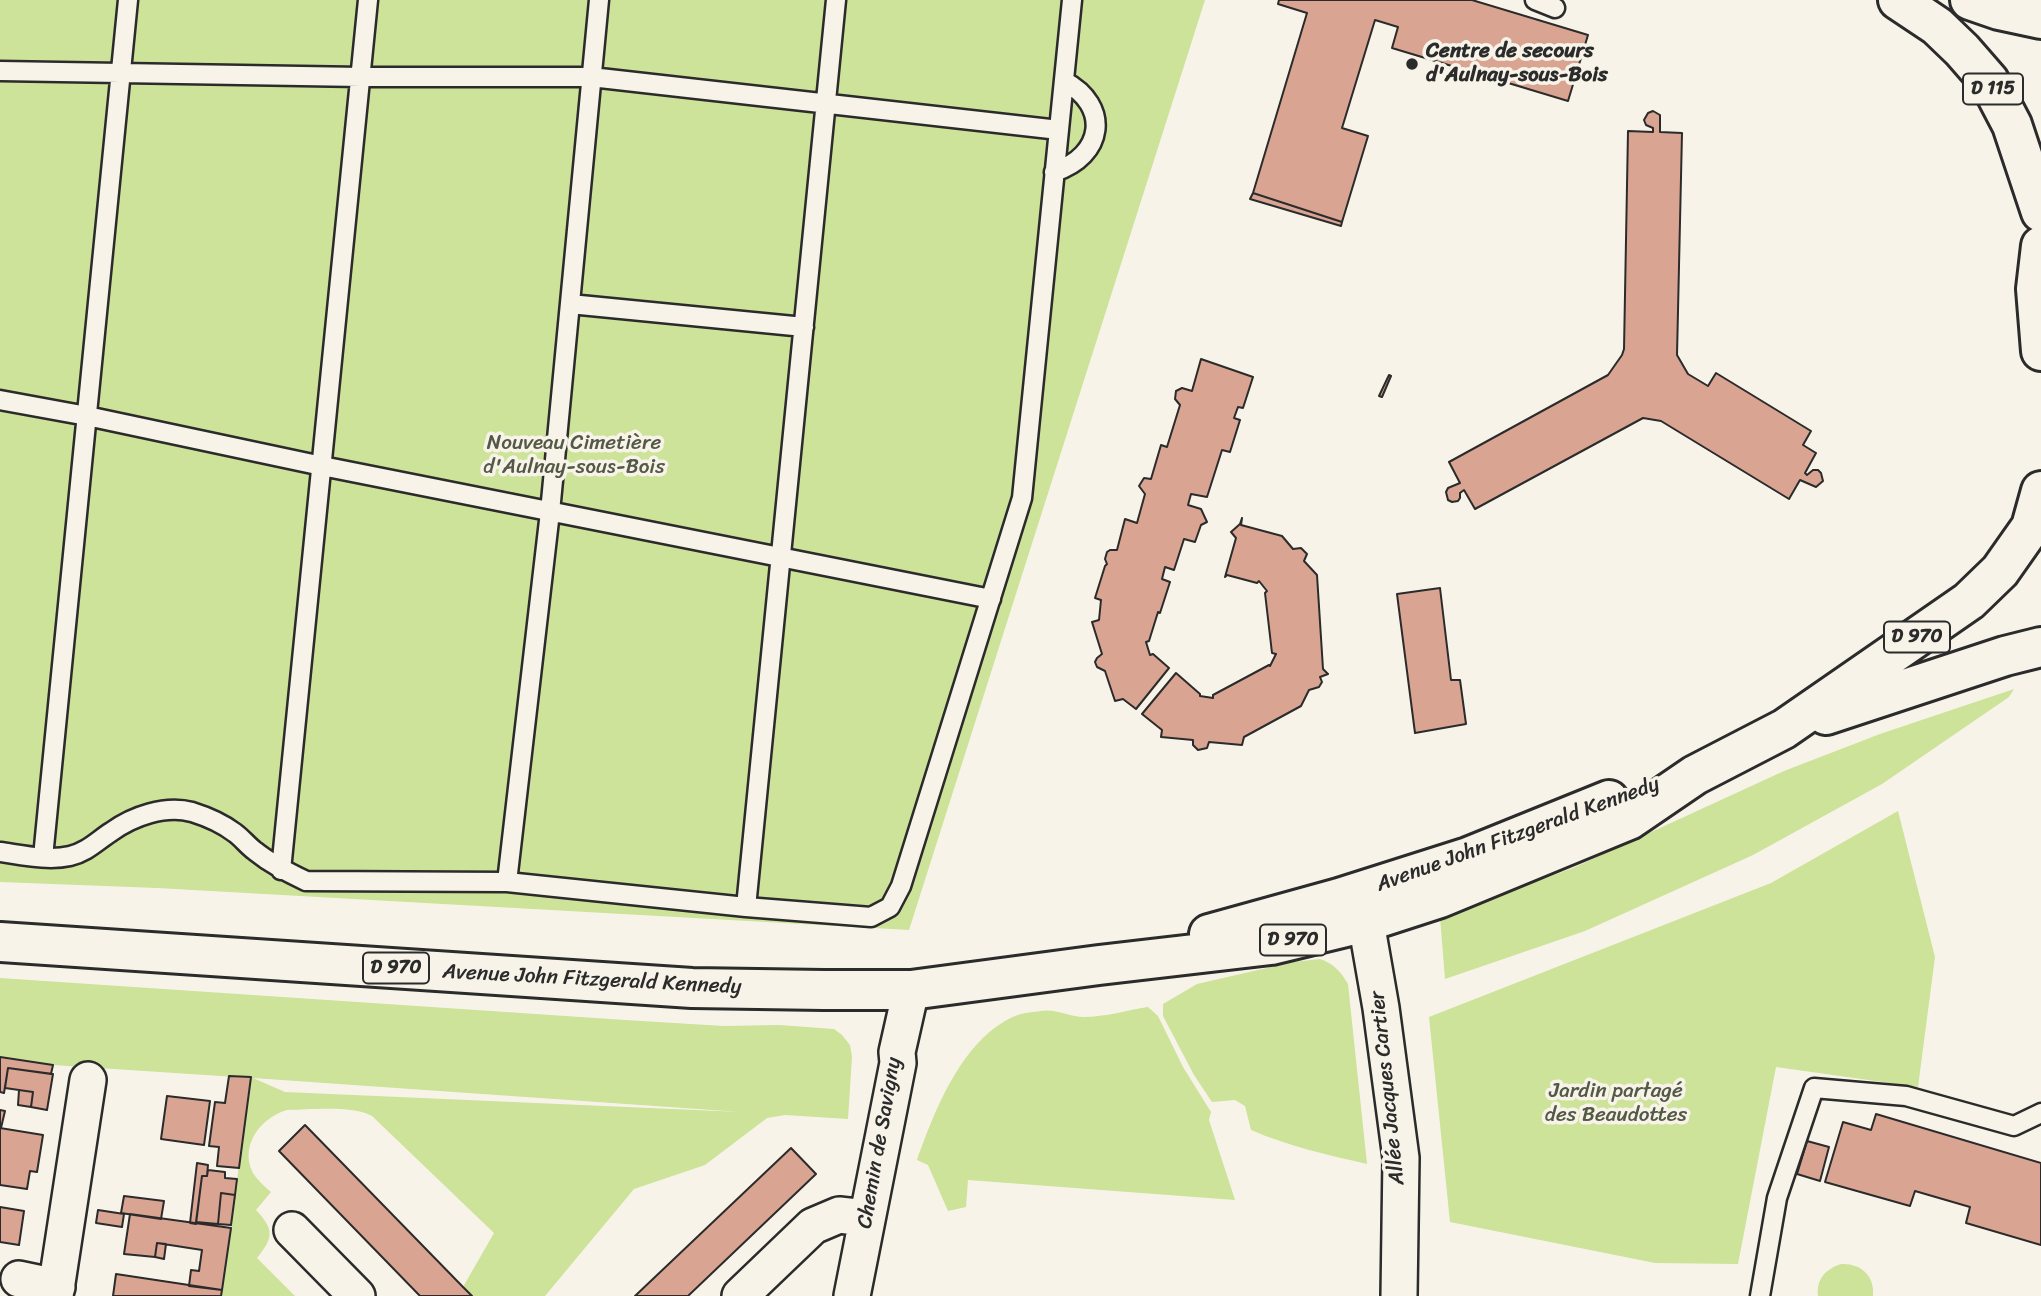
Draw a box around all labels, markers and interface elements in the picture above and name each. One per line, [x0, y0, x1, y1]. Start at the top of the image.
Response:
place label: Centre de secours d'Aulnay-sous-Bois [1426, 39, 1608, 89]
marker: Centre de secours d'Aulnay-sous-Bois [1404, 56, 1420, 72]
road number: D 115 [1963, 74, 2023, 104]
park label: Nouveau Cimetière d'Aulnay-sous-Bois [483, 431, 665, 481]
road number: D 970 [1884, 622, 1950, 652]
street label: Avenue John Fitzgerald Kennedy [1373, 772, 1663, 898]
road number: D 970 [1260, 924, 1326, 956]
road number: D 970 [363, 952, 429, 984]
street label: Avenue John Fitzgerald Kennedy [442, 960, 742, 1000]
street label: Allée Jacques Cartier [1365, 990, 1411, 1186]
street label: Chemin de Savigny [853, 1056, 907, 1230]
park label: Jardin partagé des Beaudottes [1545, 1079, 1687, 1129]

